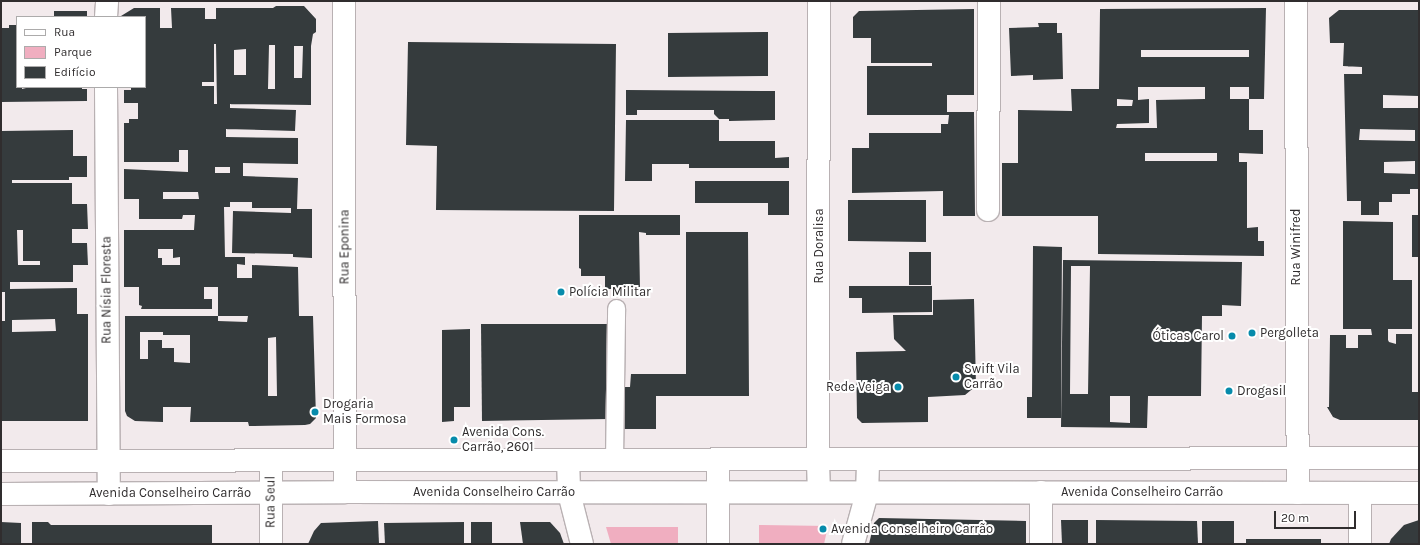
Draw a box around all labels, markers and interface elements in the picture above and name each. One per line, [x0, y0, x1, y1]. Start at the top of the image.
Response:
legend [16, 16, 146, 88]
text: Rua [54, 25, 75, 39]
text: Parque [54, 45, 92, 59]
text: Edifício [54, 65, 95, 79]
street label: Rua Doralisa [811, 208, 827, 284]
street label: Rua Winifred [1288, 209, 1304, 285]
street label: Rua Eponina [337, 210, 353, 284]
street label: Rua Nísia Floresta [99, 236, 115, 344]
place label: Polícia Militar [569, 284, 651, 300]
marker: Polícia Militar [556, 287, 566, 297]
place label: Pergolleta [1260, 325, 1319, 341]
place label: Óticas Carol [1152, 328, 1224, 344]
marker: Pergolleta [1247, 328, 1257, 338]
marker: Óticas Carol [1227, 331, 1237, 341]
place label: Swift Vila Carrão [964, 362, 1020, 393]
marker: Swift Vila Carrão [951, 372, 961, 382]
place label: Rede Veiga [826, 379, 890, 395]
marker: Rede Veiga [893, 382, 903, 392]
place label: Drogasil [1237, 383, 1286, 399]
marker: Drogasil [1224, 386, 1234, 396]
place label: Drogaria Mais Formosa [323, 397, 406, 428]
marker: Drogaria Mais Formosa [310, 407, 320, 417]
place label: Avenida Cons. Carrão, 2601 [462, 425, 544, 456]
marker: Avenida Cons. Carrão, 2601 [449, 435, 459, 445]
street label: Rua Seul [263, 476, 279, 528]
street label: Avenida Conselheiro Carrão [413, 484, 575, 500]
street label: Avenida Conselheiro Carrão [1061, 484, 1223, 500]
street label: Avenida Conselheiro Carrão [89, 485, 251, 501]
scale bar [1276, 503, 1358, 529]
text: 20 m [1281, 511, 1309, 525]
place label: Avenida Conselheiro Carrão [831, 521, 993, 537]
marker: Avenida Conselheiro Carrão [818, 524, 828, 534]

